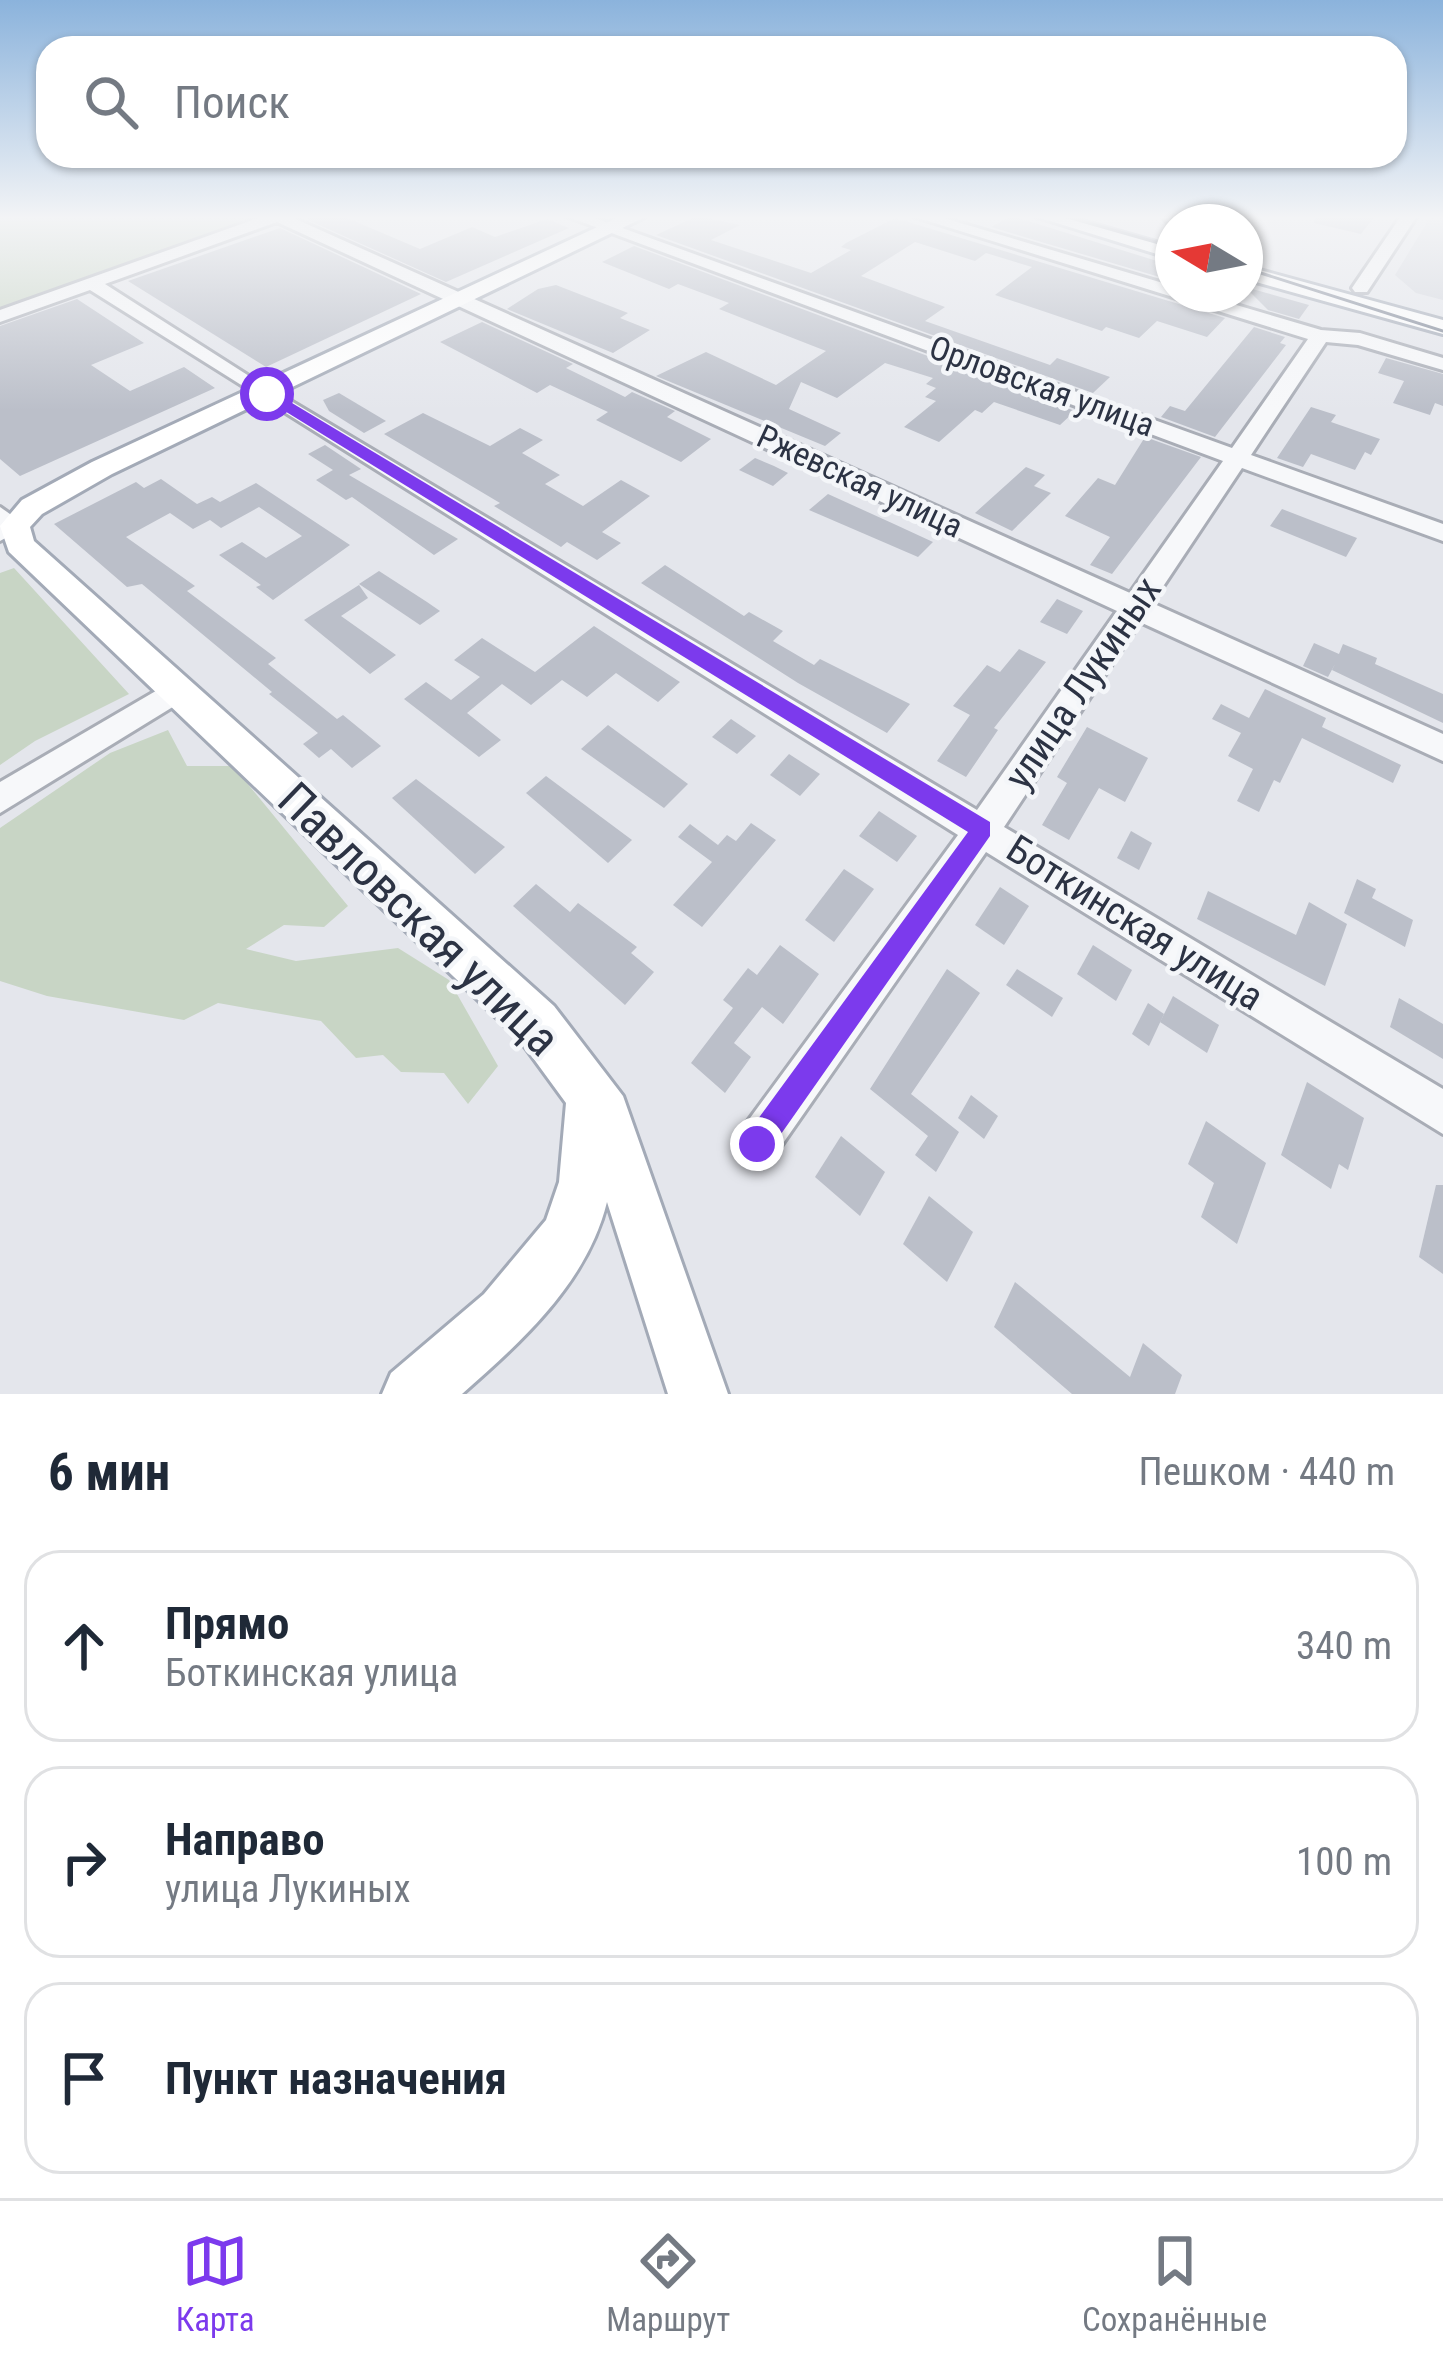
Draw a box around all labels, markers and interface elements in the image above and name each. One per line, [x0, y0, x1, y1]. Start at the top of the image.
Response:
search box [36, 36, 1407, 168]
icon: search [78, 69, 144, 135]
text: Поиск [174, 76, 290, 129]
north arrow [1155, 204, 1263, 312]
street label: Орловская улица [924, 327, 1160, 445]
route start [240, 367, 294, 421]
street label: Ржевская улица [751, 416, 969, 546]
street label: улица Лукиных [995, 568, 1171, 798]
street label: Павловская улица [267, 771, 571, 1067]
street label: Боткинская улица [998, 826, 1272, 1020]
route end [730, 1117, 784, 1171]
text: 6 мин [48, 1443, 170, 1502]
text: Пешком · 440 m [1138, 1449, 1395, 1495]
text: Прямо [165, 1597, 289, 1650]
icon: ahead [51, 1613, 117, 1679]
text: 340 m [1296, 1623, 1392, 1669]
text: Боткинская улица [165, 1650, 458, 1696]
text: Направо [165, 1813, 325, 1866]
icon: right [51, 1829, 117, 1895]
text: 100 m [1296, 1839, 1392, 1885]
text: улица Лукиных [165, 1866, 411, 1912]
icon: arrive [51, 2045, 117, 2111]
text: Пункт назначения [165, 2052, 507, 2105]
tab: Карта [176, 2228, 255, 2339]
tab: Маршрут [606, 2228, 730, 2339]
tab: Сохранённые [1082, 2228, 1267, 2339]

